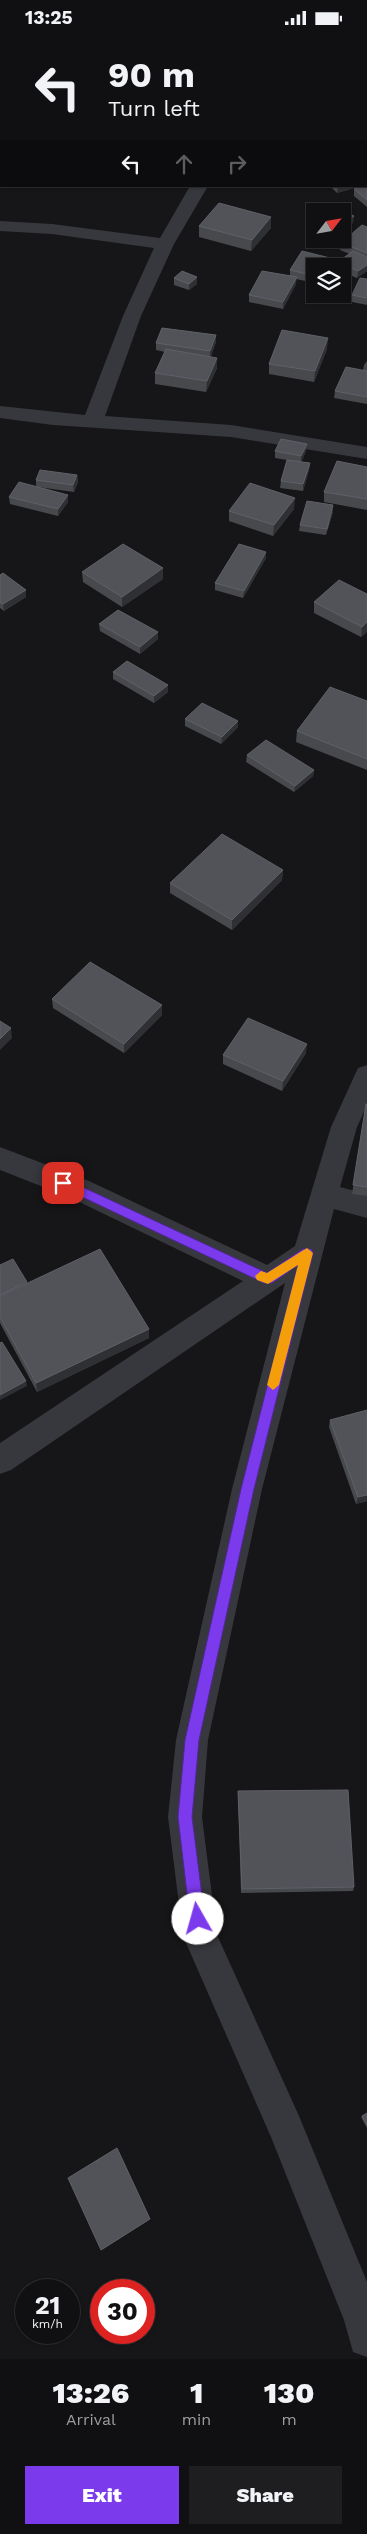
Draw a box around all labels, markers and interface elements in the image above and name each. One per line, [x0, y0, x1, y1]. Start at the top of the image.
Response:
text: 13:25 [25, 6, 73, 29]
text: 90 m [108, 54, 195, 96]
icon: left [25, 55, 90, 120]
text: Turn left [108, 96, 200, 121]
icon: left [117, 150, 145, 178]
icon: ahead [170, 150, 198, 178]
icon: right [223, 150, 251, 178]
north arrow [306, 203, 351, 247]
map controls [306, 203, 351, 303]
button: layers [306, 258, 351, 303]
pin [42, 1162, 84, 1204]
icon: arrive [49, 1169, 77, 1197]
position arrow [171, 1892, 223, 1944]
speed limit sign: 30 [90, 2279, 155, 2344]
text: 21 [35, 2291, 60, 2320]
text: km/h [32, 2317, 63, 2331]
text: 13:26 [52, 2375, 129, 2410]
text: 1 [190, 2375, 203, 2410]
text: 130 [264, 2375, 315, 2410]
text: Arrival [66, 2410, 116, 2429]
text: min [182, 2410, 211, 2429]
text: m [281, 2410, 297, 2429]
button: Exit [25, 2466, 179, 2524]
button: Share [189, 2466, 342, 2524]

